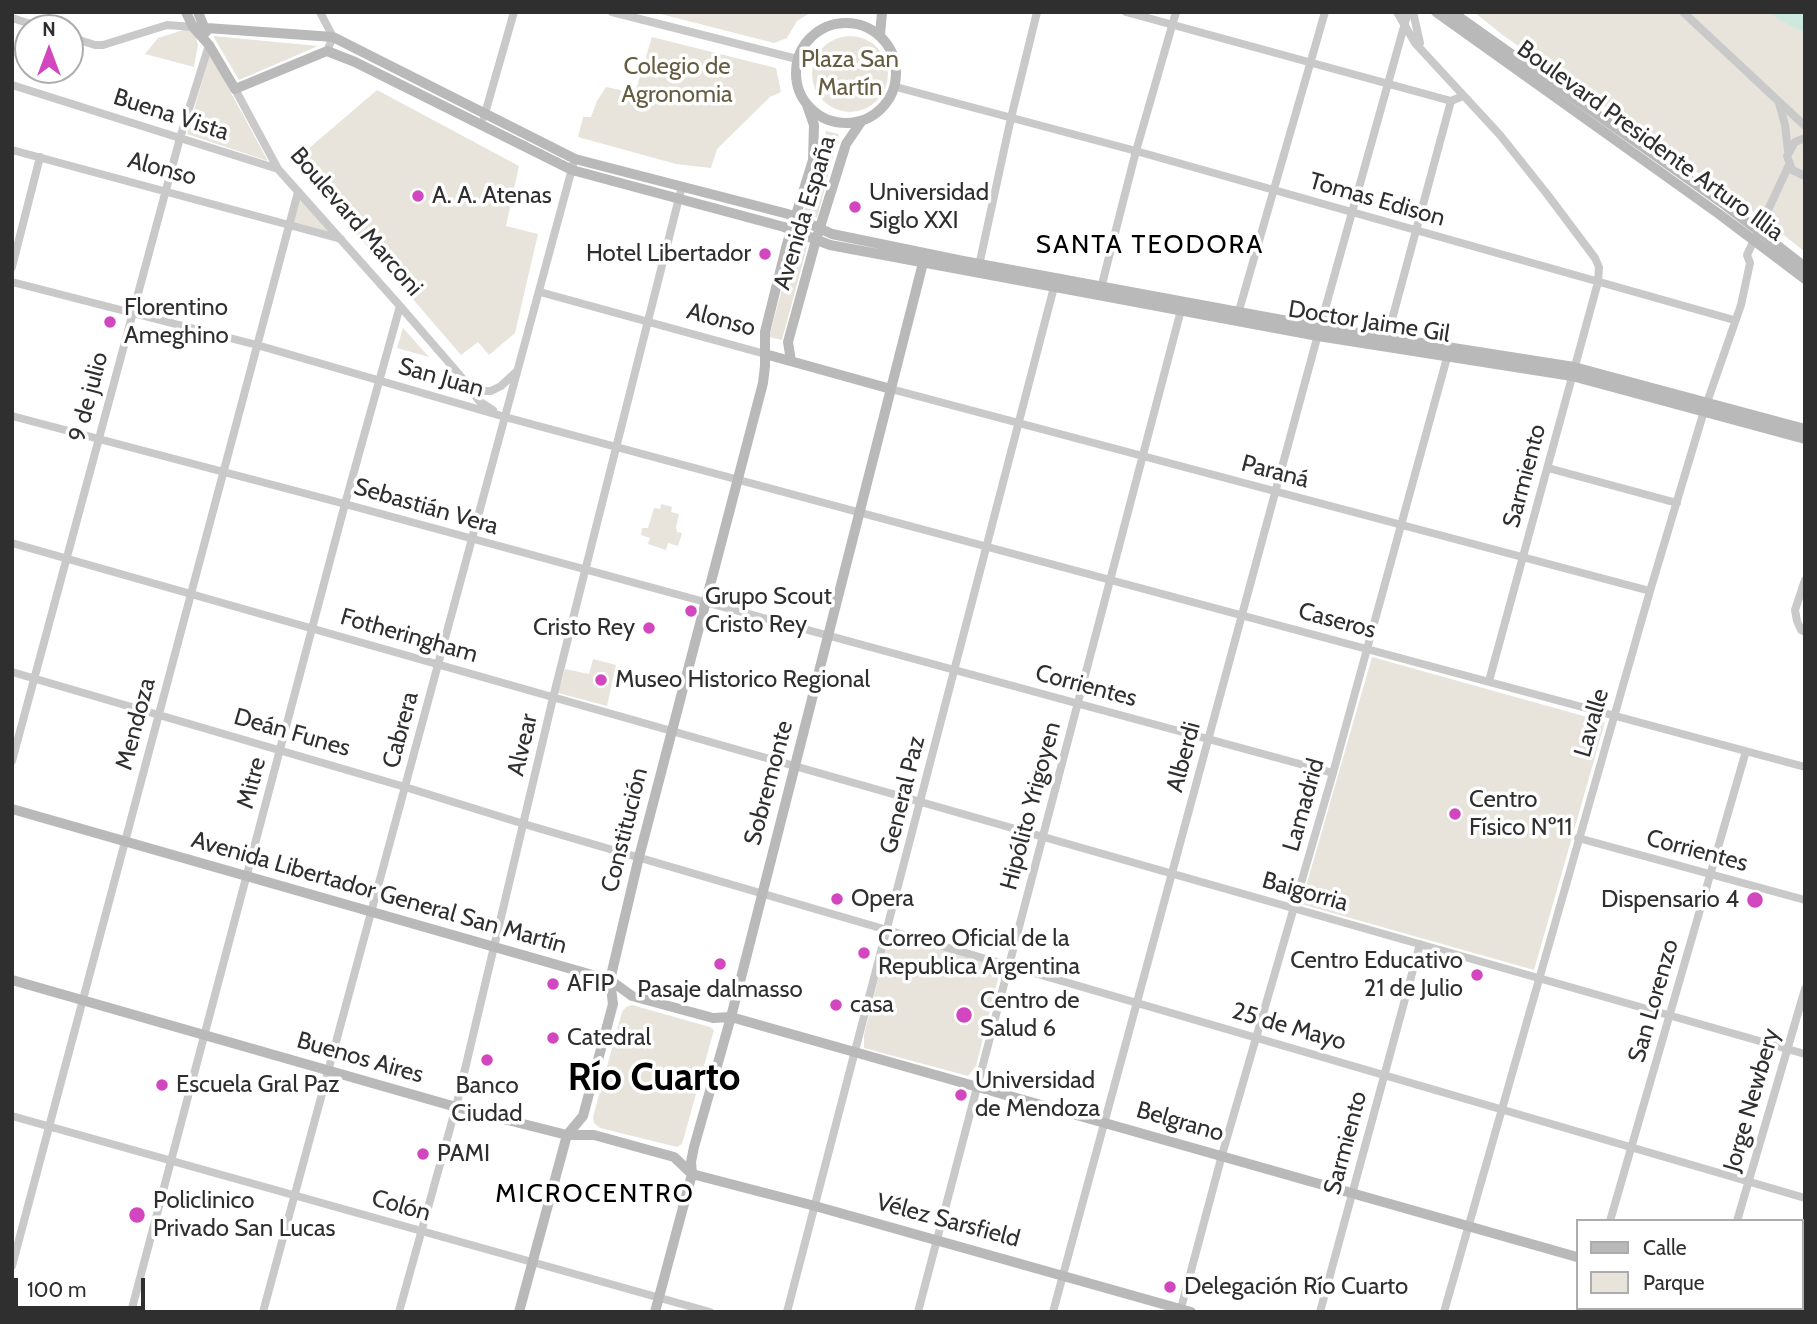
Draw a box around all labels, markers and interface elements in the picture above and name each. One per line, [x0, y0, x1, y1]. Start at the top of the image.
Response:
north arrow [14, 14, 84, 84]
text: N [42, 18, 56, 41]
street label: Boulevard Presidente Arturo Illia [1511, 35, 1789, 247]
park label: Plaza San Martín [801, 46, 899, 102]
park label: Colegio de Agronomia [621, 53, 733, 109]
street label: Buena Vista [110, 83, 232, 147]
street label: Avenida España [768, 133, 842, 293]
street label: Boulevard Marconi [284, 142, 428, 302]
street label: Alonso [125, 146, 199, 192]
street label: Tomas Edison [1306, 167, 1448, 233]
place label: Universidad Siglo XXI [869, 179, 989, 235]
place label: A. A. Atenas [432, 182, 552, 210]
marker: A. A. Atenas [410, 188, 426, 204]
marker: Universidad Siglo XXI [847, 199, 863, 215]
district label: SANTA TEODORA [1037, 229, 1263, 261]
place label: Hotel Libertador [586, 240, 751, 268]
marker: Hotel Libertador [757, 246, 773, 262]
place label: Florentino Ameghino [124, 294, 229, 350]
street label: Doctor Jaime Gil [1286, 295, 1452, 349]
street label: Alonso [684, 297, 758, 343]
marker: Florentino Ameghino [102, 314, 118, 330]
street label: 9 de julio [63, 349, 115, 445]
street label: San Juan [395, 352, 487, 404]
street label: Sarmiento [1497, 421, 1553, 531]
street label: Paraná [1238, 449, 1312, 495]
street label: Sebastián Vera [350, 473, 502, 541]
place label: Grupo Scout Cristo Rey [705, 583, 832, 639]
street label: Caseros [1295, 597, 1379, 645]
street label: Fotheringham [337, 603, 481, 669]
marker: Grupo Scout Cristo Rey [683, 603, 699, 619]
place label: Cristo Rey [533, 614, 635, 642]
marker: Cristo Rey [641, 620, 657, 636]
street label: Corrientes [1032, 659, 1140, 713]
place label: Museo Historico Regional [615, 666, 870, 694]
marker: Museo Historico Regional [593, 672, 609, 688]
street label: Mendoza [110, 675, 162, 773]
street label: Lavalle [1569, 685, 1615, 761]
street label: Cabrera [377, 689, 425, 771]
street label: Deán Funes [230, 703, 354, 763]
street label: Alvear [502, 711, 544, 779]
street label: Sobremonte [739, 718, 799, 848]
street label: Hipólito Yrigoyen [995, 719, 1067, 893]
street label: Alberdi [1161, 719, 1207, 795]
street label: General Paz [874, 733, 932, 857]
street label: Mitre [231, 754, 273, 812]
street label: Lamadrid [1277, 755, 1331, 855]
street label: Constitución [596, 765, 654, 895]
place label: Centro Físico Nº11 [1469, 786, 1572, 842]
marker: Centro Físico Nº11 [1447, 806, 1463, 822]
street label: Corrientes [1643, 824, 1751, 878]
street label: Avenida Libertador General San Martín [188, 825, 570, 961]
street label: Baigorria [1259, 866, 1351, 918]
place label: Opera [851, 885, 914, 913]
place label: Dispensario 4 [1601, 886, 1739, 914]
marker: Dispensario 4 [1745, 890, 1765, 910]
marker: Opera [829, 891, 845, 907]
place label: Correo Oficial de la Republica Argentina [878, 925, 1080, 981]
street label: San Lorenzo [1623, 936, 1685, 1066]
marker: Correo Oficial de la Republica Argentina [856, 945, 872, 961]
place label: Centro Educativo 21 de Julio [1290, 947, 1463, 1003]
marker: Pasaje dalmasso [712, 956, 728, 972]
marker: Centro Educativo 21 de Julio [1469, 967, 1485, 983]
place label: AFIP [567, 970, 614, 998]
marker: AFIP [545, 976, 561, 992]
place label: Pasaje dalmasso [637, 976, 803, 1004]
place label: Centro de Salud 6 [980, 987, 1080, 1043]
place label: casa [850, 991, 894, 1019]
marker: casa [828, 997, 844, 1013]
street label: 25 de Mayo [1229, 997, 1349, 1057]
marker: Centro de Salud 6 [954, 1005, 974, 1025]
place label: Catedral [567, 1024, 651, 1052]
street label: Jorge Newbery [1718, 1025, 1786, 1175]
street label: Buenos Aires [293, 1026, 427, 1090]
marker: Catedral [545, 1030, 561, 1046]
marker: Banco Ciudad [479, 1052, 495, 1068]
district label: Río Cuarto [568, 1056, 740, 1102]
place label: Universidad de Mendoza [975, 1067, 1100, 1123]
place label: Escuela Gral Paz [176, 1071, 340, 1099]
place label: Banco Ciudad [451, 1072, 523, 1128]
marker: Escuela Gral Paz [154, 1077, 170, 1093]
marker: Universidad de Mendoza [953, 1087, 969, 1103]
street label: Sarmiento [1318, 1088, 1374, 1198]
street label: Belgrano [1133, 1096, 1227, 1148]
place label: PAMI [437, 1140, 490, 1168]
marker: PAMI [415, 1146, 431, 1162]
district label: MICROCENTRO [497, 1178, 693, 1210]
street label: Colón [368, 1184, 434, 1228]
place label: Policlinico Privado San Lucas [153, 1187, 335, 1243]
street label: Vélez Sarsfield [873, 1188, 1023, 1254]
marker: Policlinico Privado San Lucas [127, 1205, 147, 1225]
legend [1576, 1219, 1803, 1310]
text: Calle [1643, 1235, 1687, 1260]
scale bar [18, 1264, 149, 1308]
text: Parque [1643, 1270, 1705, 1295]
place label: Delegación Río Cuarto [1184, 1273, 1408, 1301]
text: 100 m [27, 1277, 86, 1302]
marker: Delegación Río Cuarto [1162, 1279, 1178, 1295]

